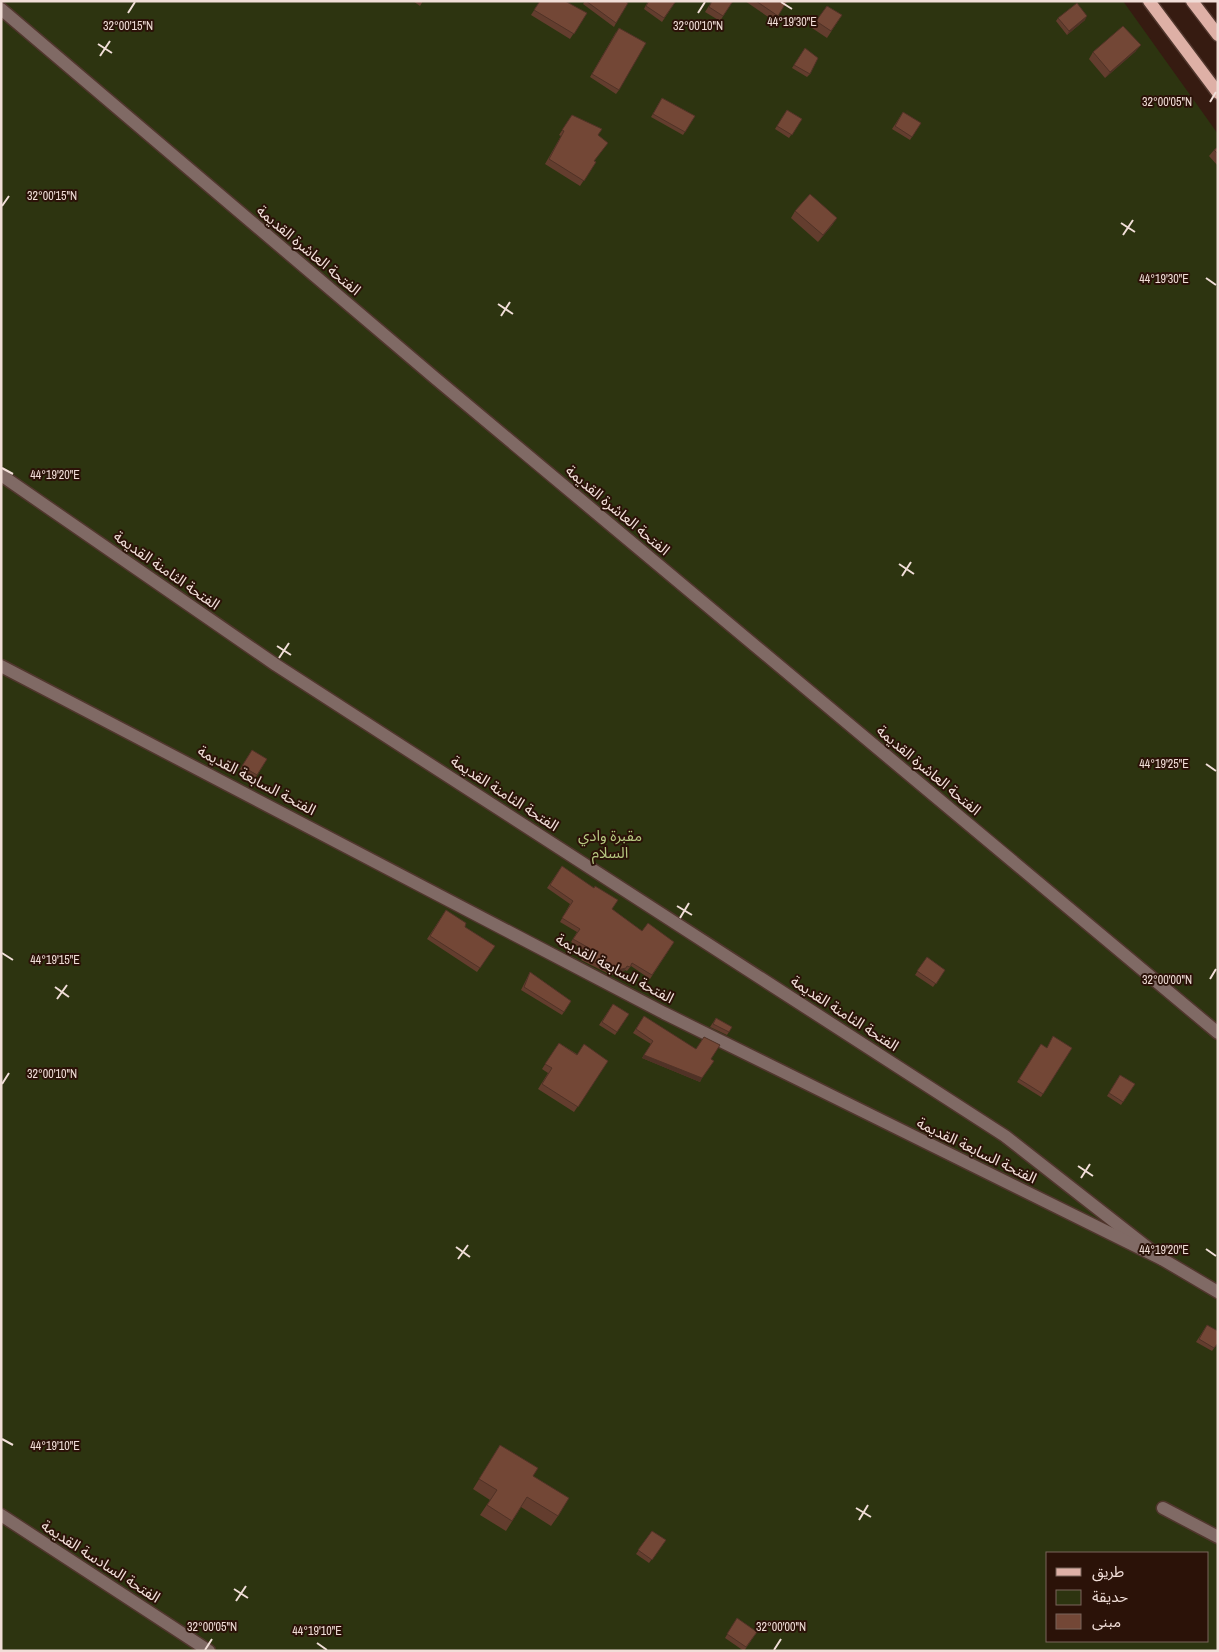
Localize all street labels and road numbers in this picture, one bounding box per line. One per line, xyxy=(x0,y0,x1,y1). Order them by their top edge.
street label: الفتحة العاشرة القديمة xyxy=(252,200,366,300)
street label: الفتحة العاشرة القديمة xyxy=(561,460,675,560)
street label: الفتحة الثامنة القديمة xyxy=(110,525,224,615)
street label: الفتحة العاشرة القديمة xyxy=(872,720,986,820)
street label: الفتحة السابعة القديمة xyxy=(194,740,320,820)
street label: الفتحة الثامنة القديمة xyxy=(447,750,563,836)
street label: الفتحة السابعة القديمة xyxy=(552,928,678,1008)
street label: الفتحة الثامنة القديمة xyxy=(787,970,903,1056)
street label: الفتحة السابعة القديمة xyxy=(913,1112,1041,1188)
street label: الفتحة السادسة القديمة xyxy=(37,1515,165,1607)

